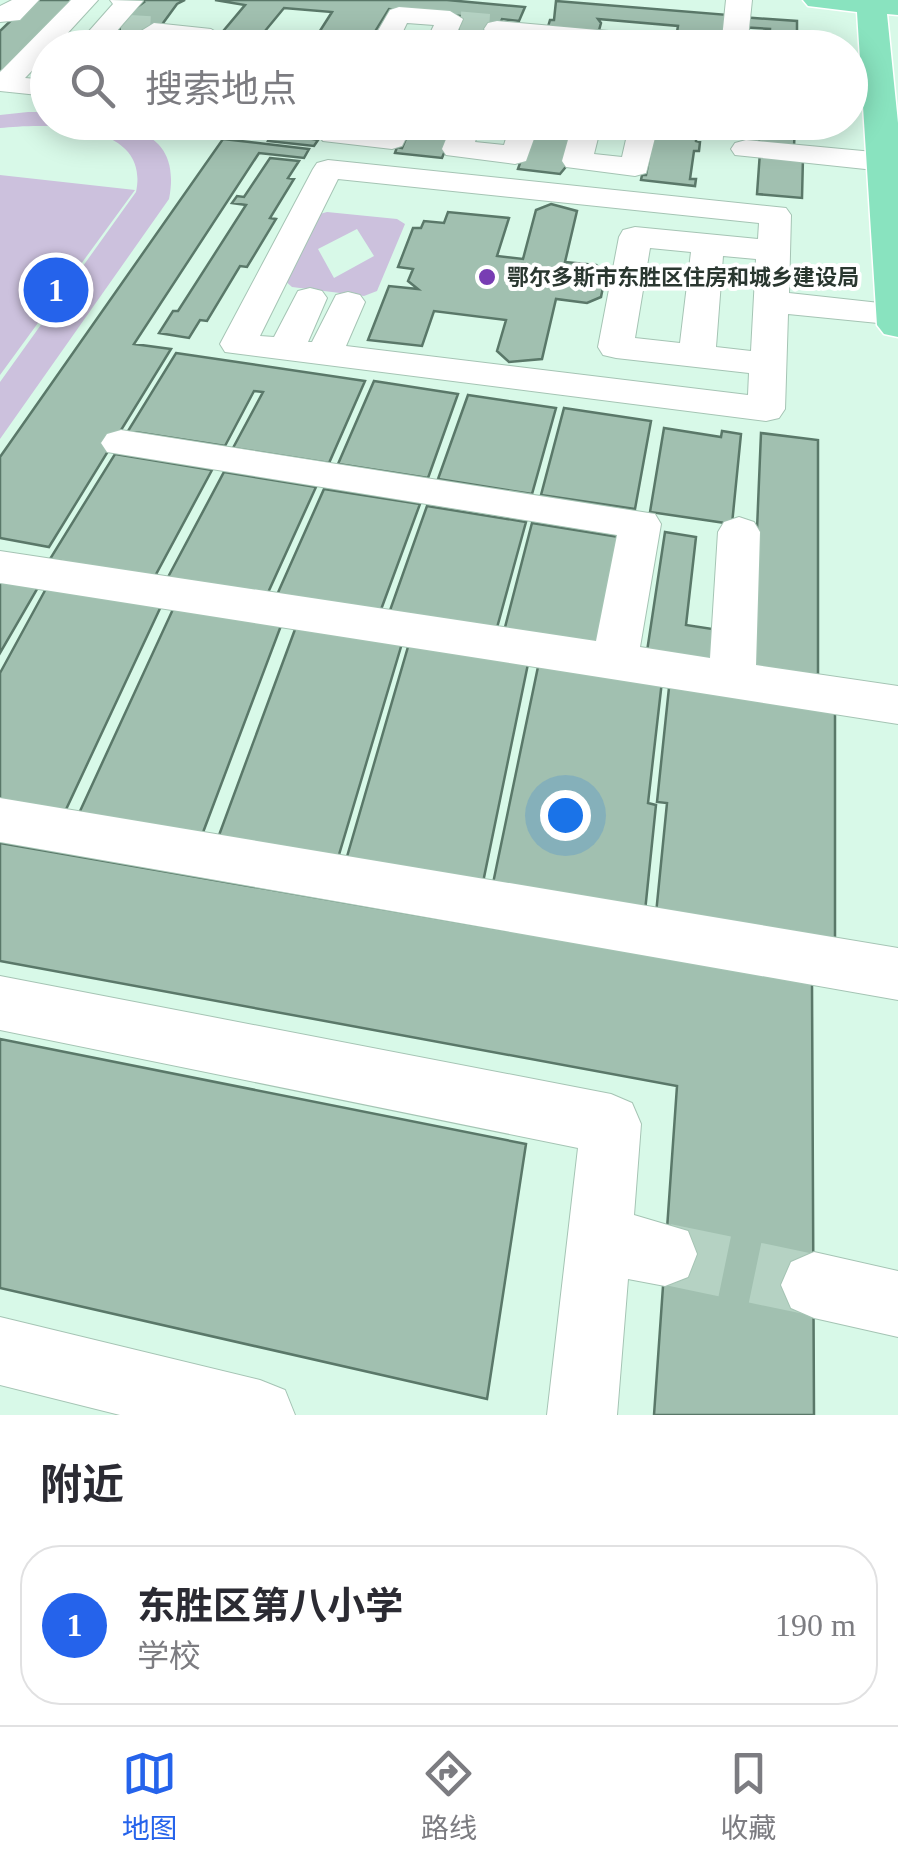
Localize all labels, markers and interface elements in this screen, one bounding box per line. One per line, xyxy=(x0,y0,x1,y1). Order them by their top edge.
search box xyxy=(30,30,868,140)
icon: search xyxy=(65,58,120,113)
text: 搜索地点 xyxy=(145,68,297,110)
pin: 1 xyxy=(23,252,88,328)
place label: 鄂尔多斯市东胜区住房和城乡建设局 xyxy=(507,265,859,290)
marker: 鄂尔多斯市东胜区住房和城乡建设局 xyxy=(476,266,498,288)
your location xyxy=(540,790,591,841)
text: 附近 xyxy=(40,1462,124,1508)
text: 东胜区第八小学 xyxy=(137,1585,403,1627)
text: 1 xyxy=(67,1607,83,1643)
text: 190 m xyxy=(775,1607,856,1643)
text: 学校 xyxy=(137,1638,201,1674)
tab: 地图 xyxy=(122,1746,178,1846)
tab: 路线 xyxy=(421,1746,477,1846)
tab: 收藏 xyxy=(720,1746,776,1846)

